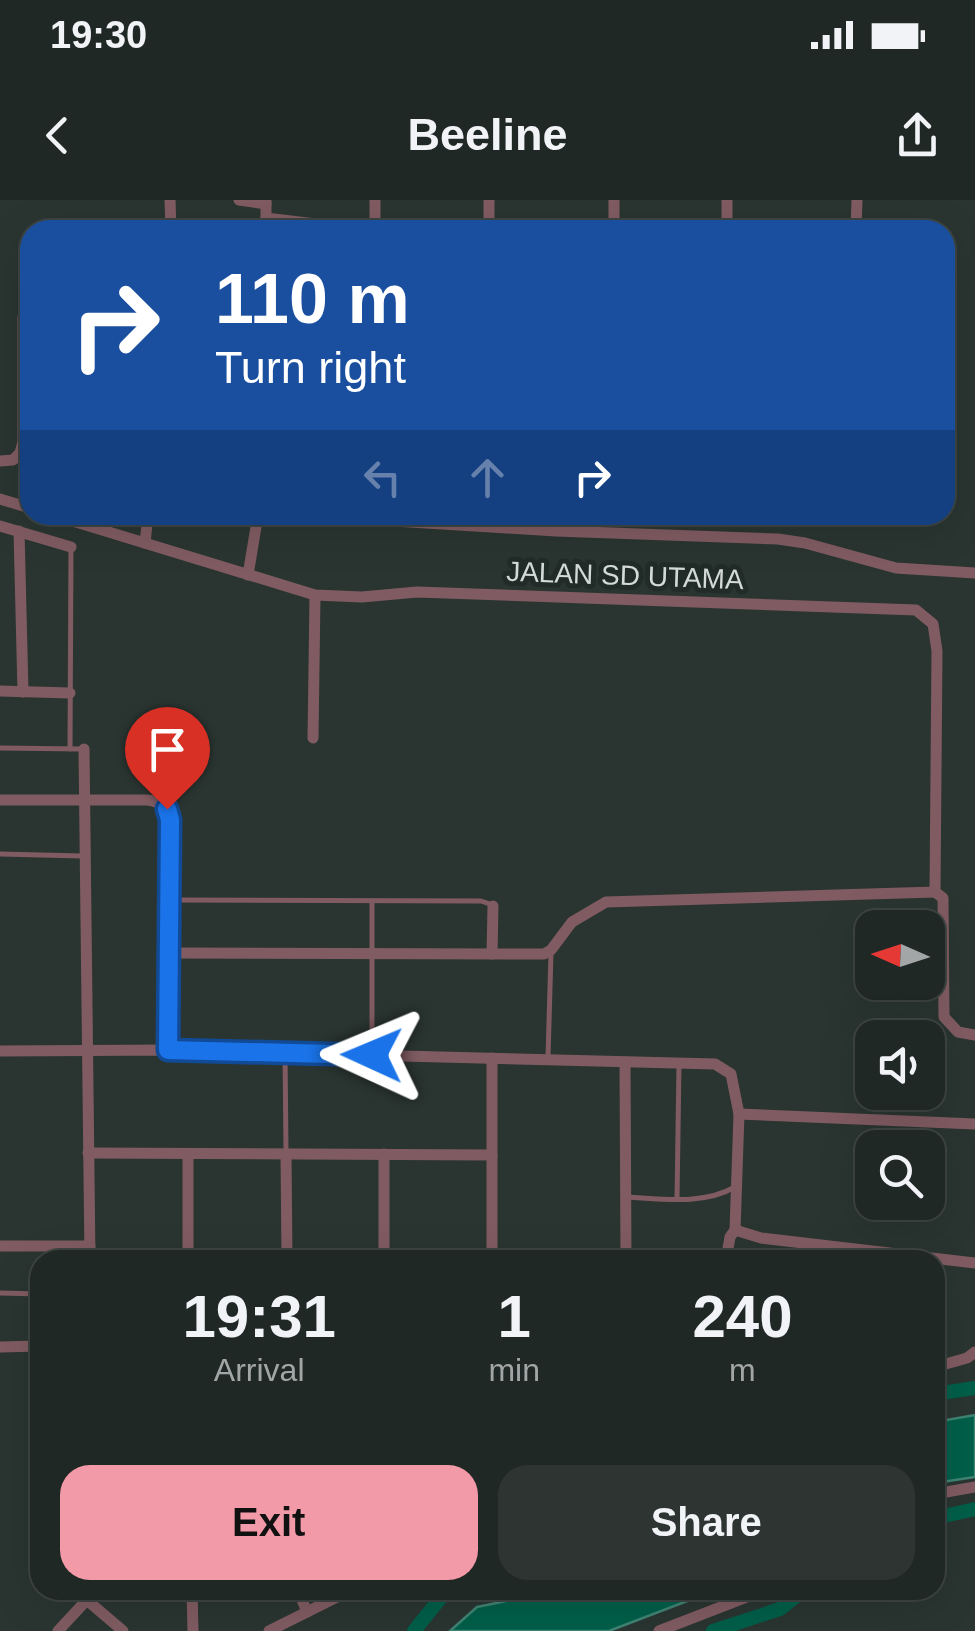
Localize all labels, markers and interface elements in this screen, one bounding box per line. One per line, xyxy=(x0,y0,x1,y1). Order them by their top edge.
text: 19:30 xyxy=(50,14,147,56)
icon: back xyxy=(30,108,85,163)
icon: share xyxy=(890,108,945,163)
text: Beeline xyxy=(407,109,568,160)
icon: right xyxy=(50,260,180,390)
text: 110 m xyxy=(215,260,410,338)
text: Turn right xyxy=(215,342,406,393)
icon: left xyxy=(355,450,410,505)
icon: ahead xyxy=(460,450,515,505)
icon: right xyxy=(565,450,620,505)
street label: JALAN SD UTAMA xyxy=(506,556,745,595)
pin xyxy=(125,707,210,810)
icon: arrive xyxy=(140,722,195,777)
north arrow xyxy=(855,910,945,1000)
map controls xyxy=(855,910,945,1220)
position arrow xyxy=(320,1003,424,1107)
button: sound xyxy=(855,1020,945,1110)
button: search xyxy=(855,1130,945,1220)
text: 19:31 xyxy=(182,1283,336,1350)
text: 1 xyxy=(497,1283,531,1350)
text: 240 xyxy=(692,1283,793,1350)
text: Arrival xyxy=(214,1352,305,1388)
text: min xyxy=(488,1352,540,1388)
text: m xyxy=(729,1352,756,1388)
button: Exit xyxy=(60,1465,478,1580)
button: Share xyxy=(498,1465,915,1580)

